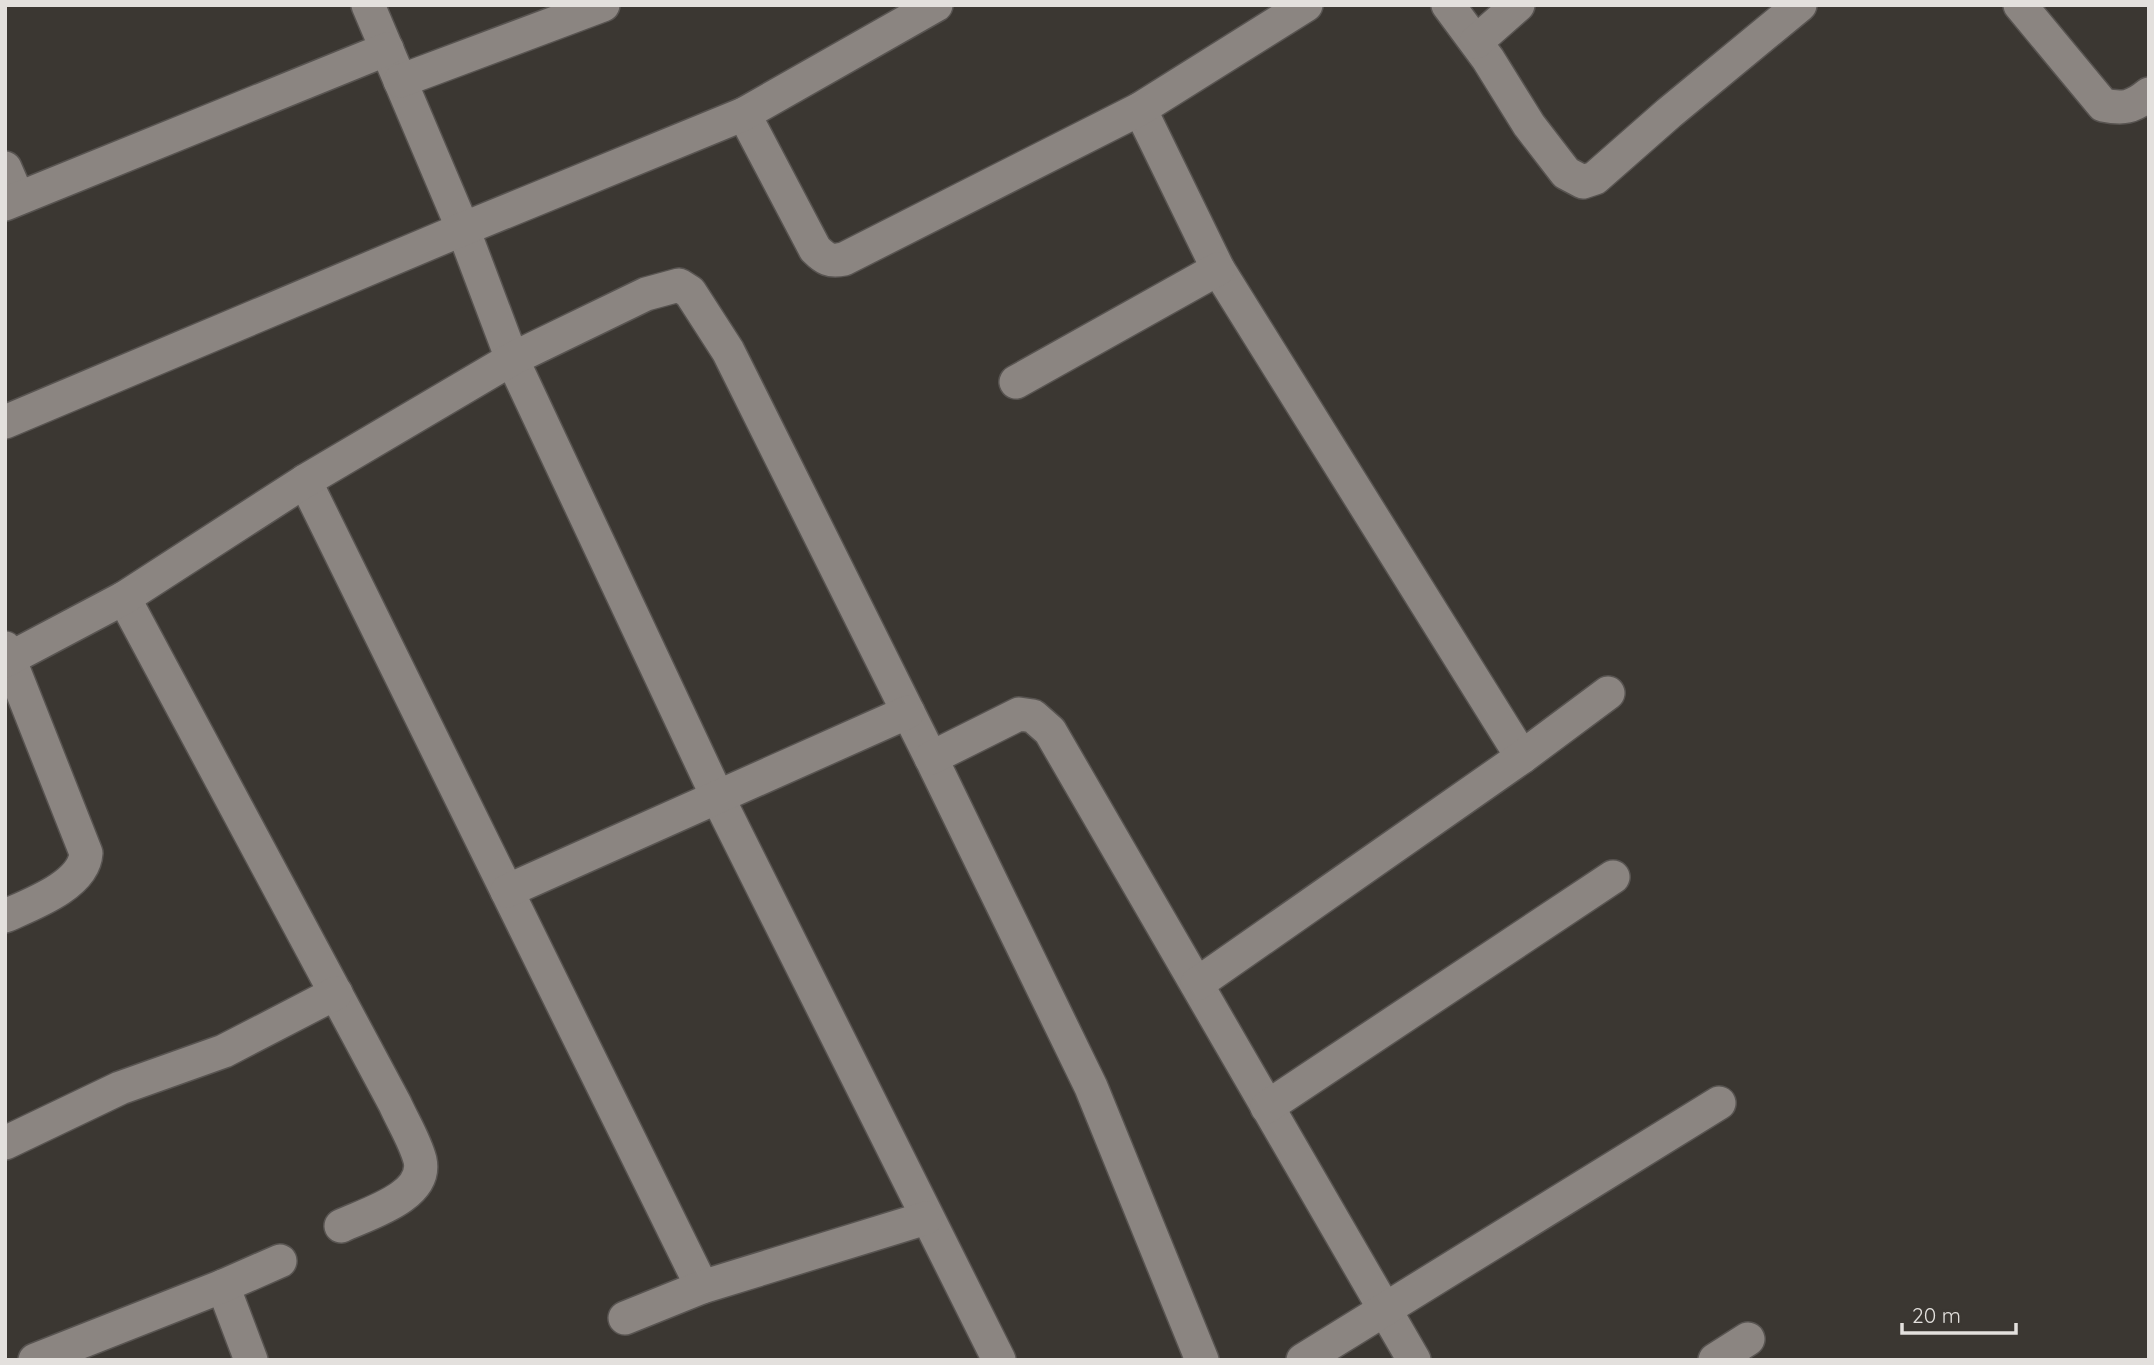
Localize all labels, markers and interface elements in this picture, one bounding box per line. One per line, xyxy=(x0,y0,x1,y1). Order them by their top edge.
scale bar xyxy=(1902,1292,2016,1336)
text: 20 m xyxy=(1912,1302,1961,1328)

